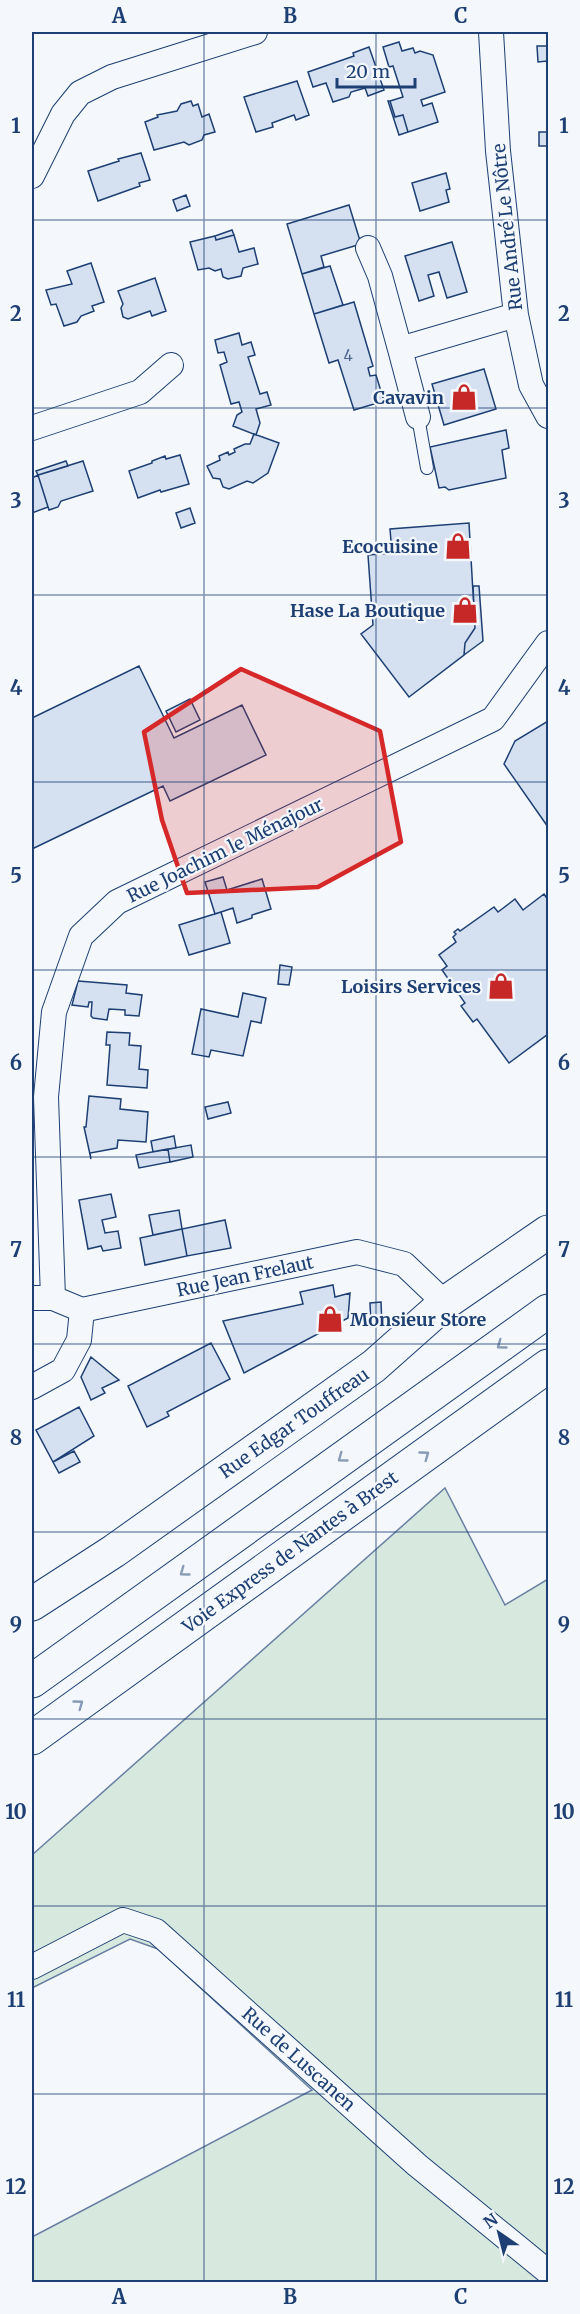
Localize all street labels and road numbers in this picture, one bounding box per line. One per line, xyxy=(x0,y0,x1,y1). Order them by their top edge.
street label: Rue André Le Nôtre xyxy=(487,142,527,312)
street label: Rue Joachim le Ménajour xyxy=(123,792,327,908)
street label: Rue Jean Frelaut xyxy=(175,1250,315,1302)
street label: Rue Edgar Touffreau xyxy=(215,1363,373,1483)
street label: Voie Express de Nantes à Brest xyxy=(177,1466,402,1639)
street label: Rue de Luscanen xyxy=(238,2002,361,2116)

